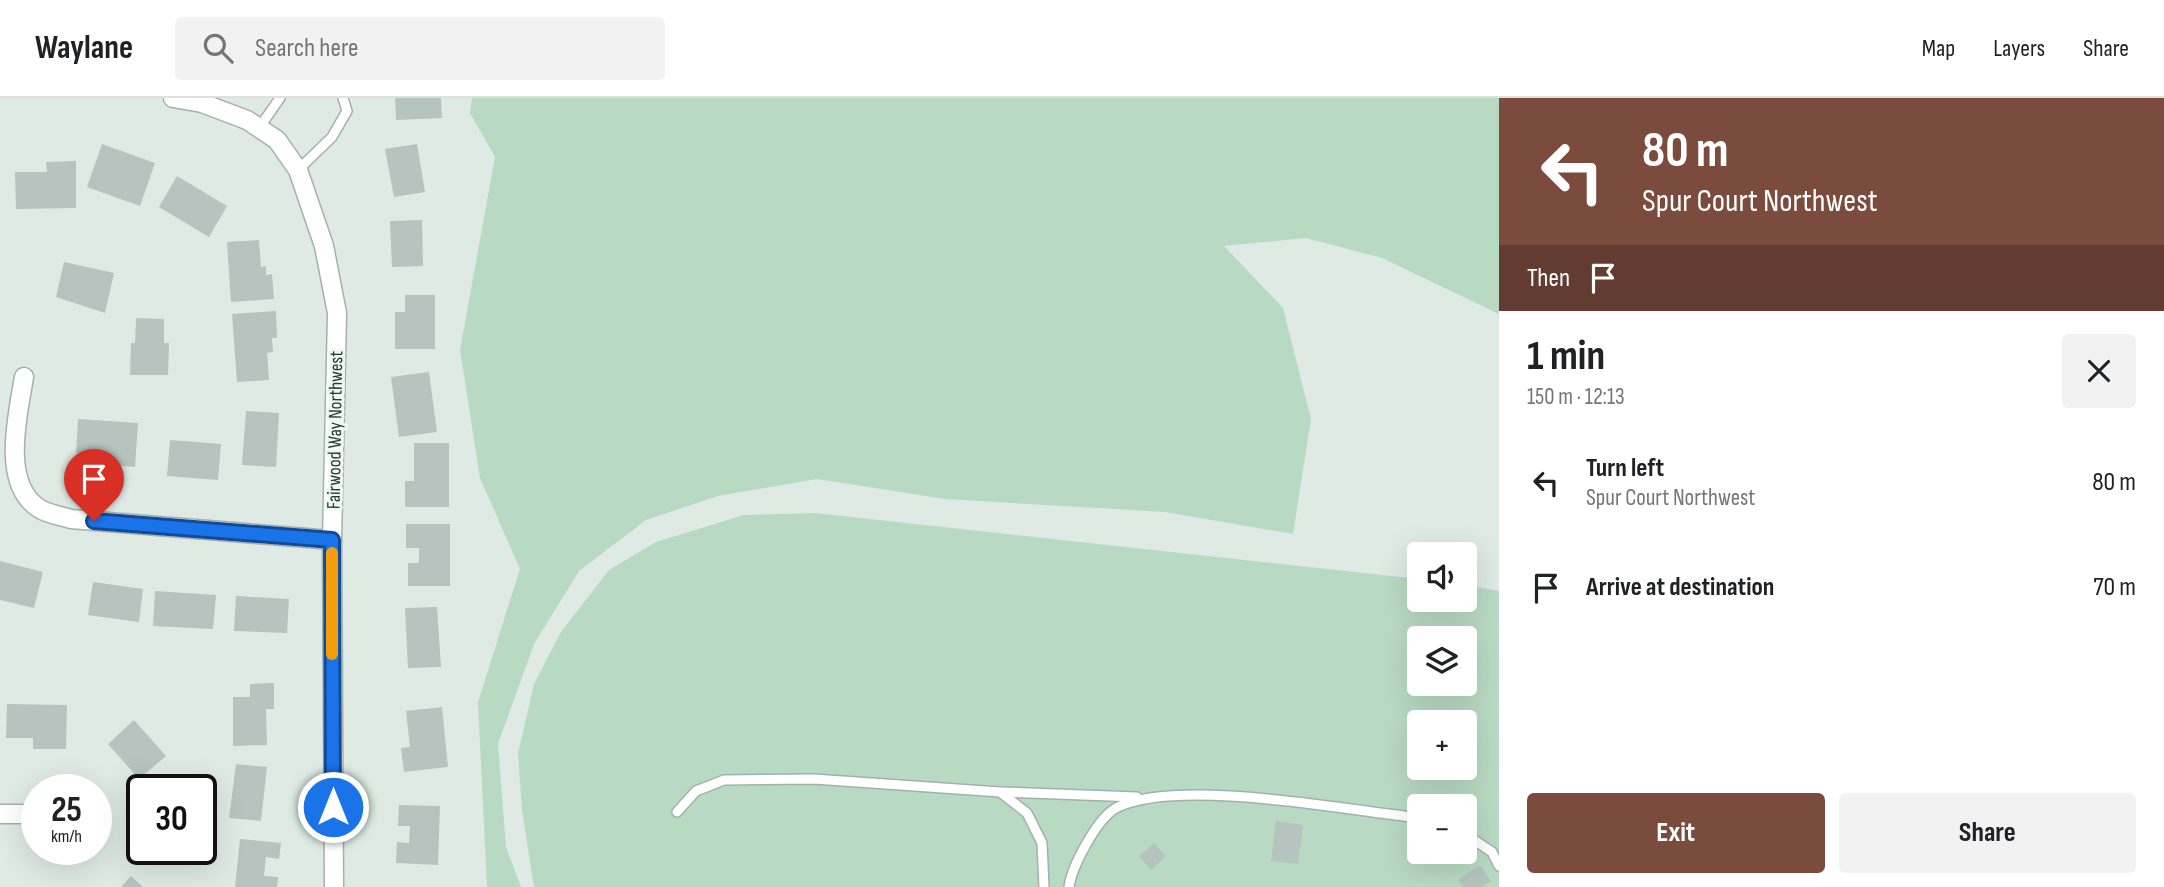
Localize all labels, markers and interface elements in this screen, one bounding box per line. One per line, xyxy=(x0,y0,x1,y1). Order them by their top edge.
search box xyxy=(175,17,665,80)
text: Waylane xyxy=(35,28,133,68)
icon: search xyxy=(199,29,237,67)
text: Search here xyxy=(255,33,358,64)
text: Map xyxy=(1922,34,1955,63)
text: Layers xyxy=(1993,34,2045,63)
text: Share xyxy=(2083,34,2129,63)
text: 80 m xyxy=(1642,122,1729,181)
icon: left xyxy=(1527,126,1618,217)
text: Spur Court Northwest xyxy=(1642,182,1877,221)
icon: arrive xyxy=(1584,259,1622,297)
text: Then xyxy=(1527,263,1570,294)
text: 1 min xyxy=(1527,331,1605,382)
button: close xyxy=(2062,334,2136,408)
street label: Fairwood Way Northwest xyxy=(323,351,348,509)
text: 150 m · 12:13 xyxy=(1527,383,1625,411)
pin xyxy=(64,449,124,521)
text: Turn left xyxy=(1586,453,1664,484)
icon: arrive xyxy=(75,460,113,498)
icon: left xyxy=(1527,464,1565,502)
text: 80 m xyxy=(2092,467,2136,498)
text: Spur Court Northwest xyxy=(1586,484,1755,512)
map controls xyxy=(1407,542,1477,864)
button: sound xyxy=(1407,542,1477,612)
icon: arrive xyxy=(1527,569,1565,607)
text: Arrive at destination xyxy=(1586,572,1774,603)
text: 70 m xyxy=(2093,572,2136,603)
button: layers xyxy=(1407,626,1477,696)
button: + xyxy=(1407,710,1477,780)
position arrow xyxy=(296,770,370,844)
speed limit sign: 30 xyxy=(126,774,217,865)
text: 25 xyxy=(51,789,82,832)
button: Exit xyxy=(1527,793,1825,873)
button: Share xyxy=(1839,793,2136,873)
button: − xyxy=(1407,794,1477,864)
text: km/h xyxy=(51,826,82,847)

